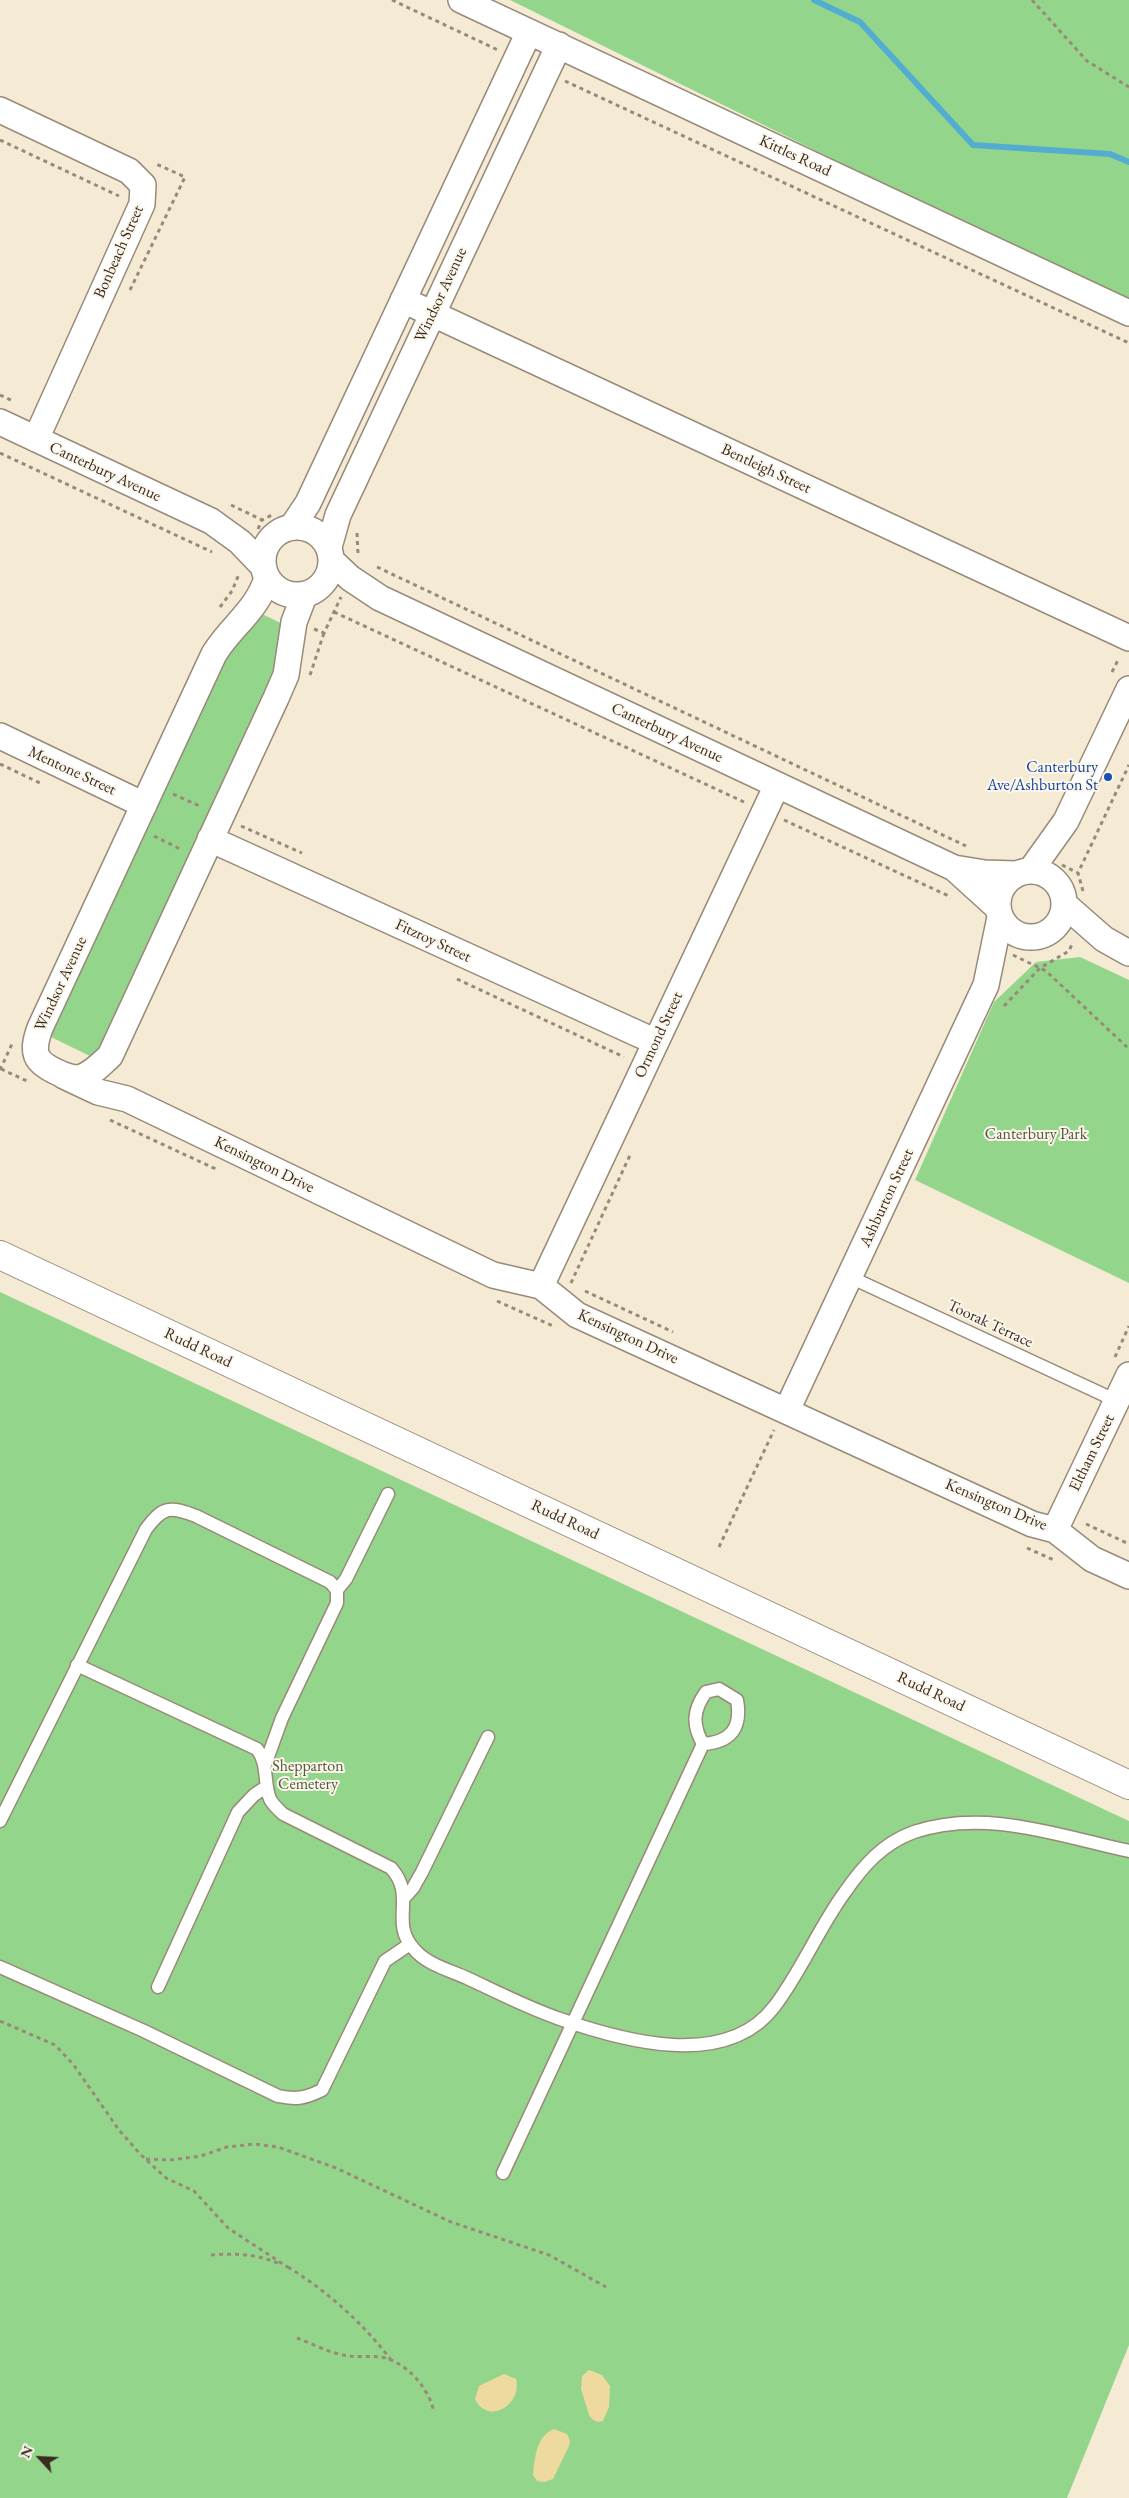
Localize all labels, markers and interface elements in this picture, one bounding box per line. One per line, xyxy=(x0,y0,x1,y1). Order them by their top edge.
street label: Kittles Road xyxy=(756,131,834,181)
street label: Bonbeach Street xyxy=(90,203,148,301)
street label: Windsor Avenue xyxy=(411,245,471,345)
street label: Canterbury Avenue xyxy=(46,438,164,506)
street label: Bentleigh Street xyxy=(718,440,814,498)
street label: Canterbury Avenue xyxy=(608,699,726,767)
street label: Mentone Street xyxy=(25,742,119,800)
place label: Canterbury Ave/Ashburton St xyxy=(987,758,1098,796)
marker: Canterbury Ave/Ashburton St xyxy=(1102,771,1114,783)
street label: Fitzroy Street xyxy=(392,915,474,967)
street label: Windsor Avenue xyxy=(31,934,91,1034)
street label: Ormond Street xyxy=(631,989,687,1081)
park label: Canterbury Park xyxy=(985,1125,1087,1145)
street label: Kensington Drive xyxy=(211,1133,317,1197)
street label: Ashburton Street xyxy=(856,1146,918,1250)
street label: Toorak Terrace xyxy=(944,1296,1036,1352)
street label: Kensington Drive xyxy=(575,1305,681,1369)
street label: Rudd Road xyxy=(161,1324,235,1372)
street label: Eltham Street xyxy=(1065,1411,1119,1495)
street label: Kensington Drive xyxy=(942,1475,1050,1535)
street label: Rudd Road xyxy=(528,1496,602,1544)
street label: Rudd Road xyxy=(894,1668,968,1716)
park label: Shepparton Cemetery xyxy=(272,1757,344,1795)
north arrow xyxy=(15,2433,65,2483)
text: N xyxy=(16,2443,37,2461)

